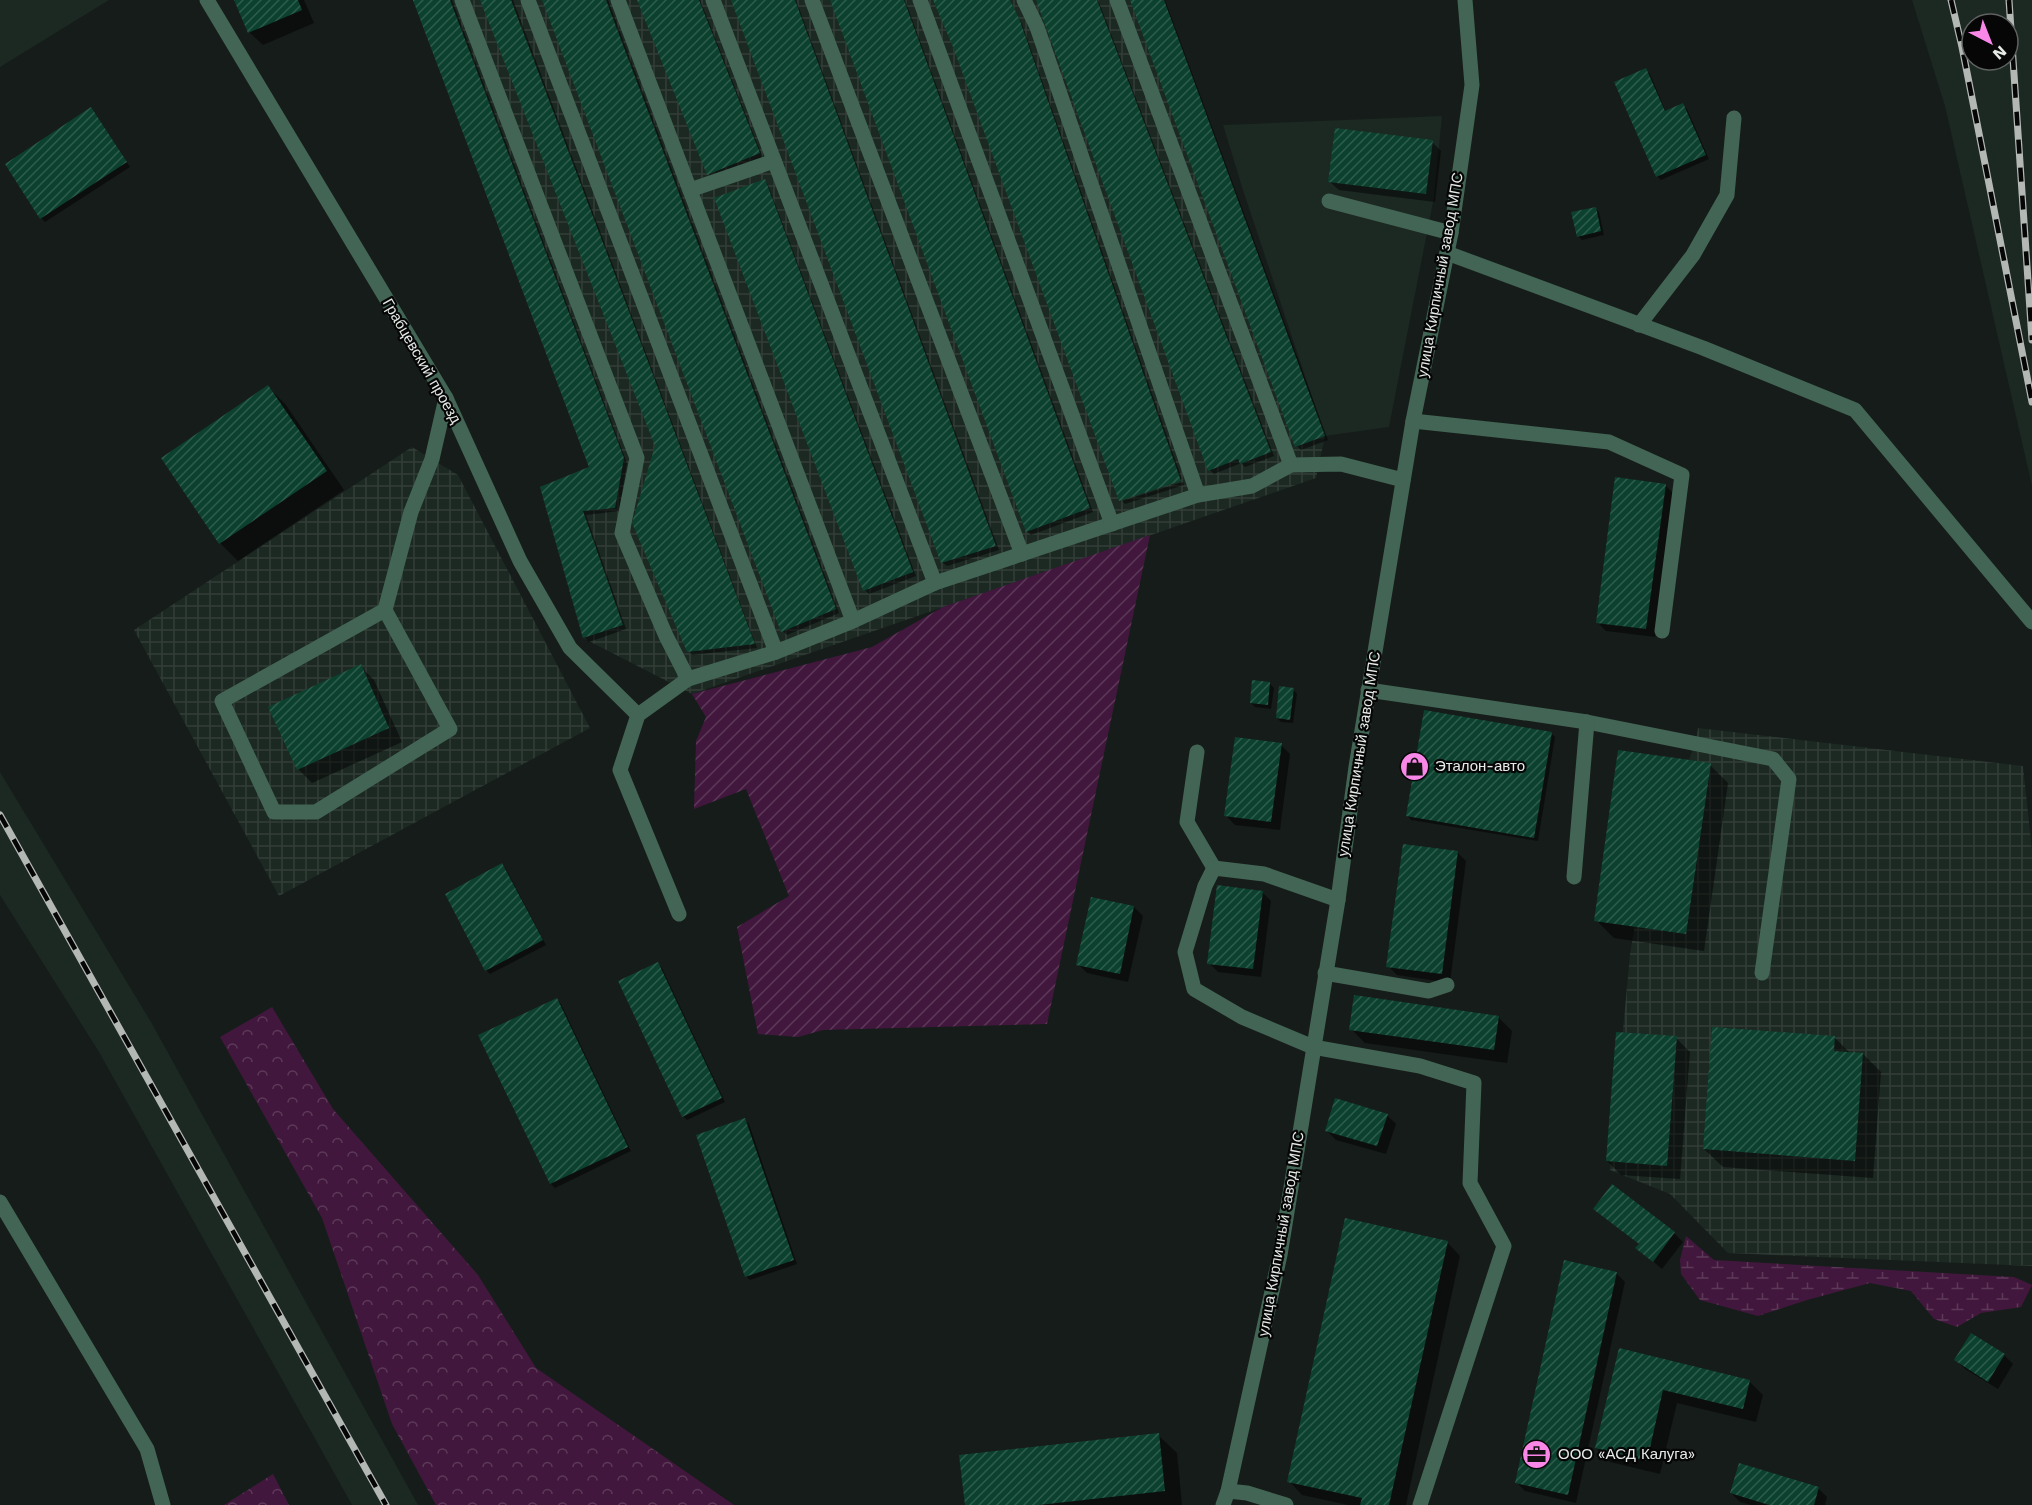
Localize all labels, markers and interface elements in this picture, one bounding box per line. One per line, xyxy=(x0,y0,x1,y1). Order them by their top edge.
north arrow xyxy=(1960,12,2020,72)
text: N xyxy=(1989,42,2010,64)
street label: улица Кирпичный завод МПС xyxy=(1413,171,1467,379)
street label: Грабцевский проезд xyxy=(379,295,465,427)
street label: улица Кирпичный завод МПС xyxy=(1334,650,1384,858)
shop icon: Эталон-авто xyxy=(1398,750,1430,782)
place label: Эталон-авто xyxy=(1435,757,1525,775)
street label: улица Кирпичный завод МПС xyxy=(1254,1130,1308,1338)
office icon: ООО «АСД Калуга» xyxy=(1521,1438,1553,1470)
place label: ООО «АСД Калуга» xyxy=(1558,1445,1695,1463)

